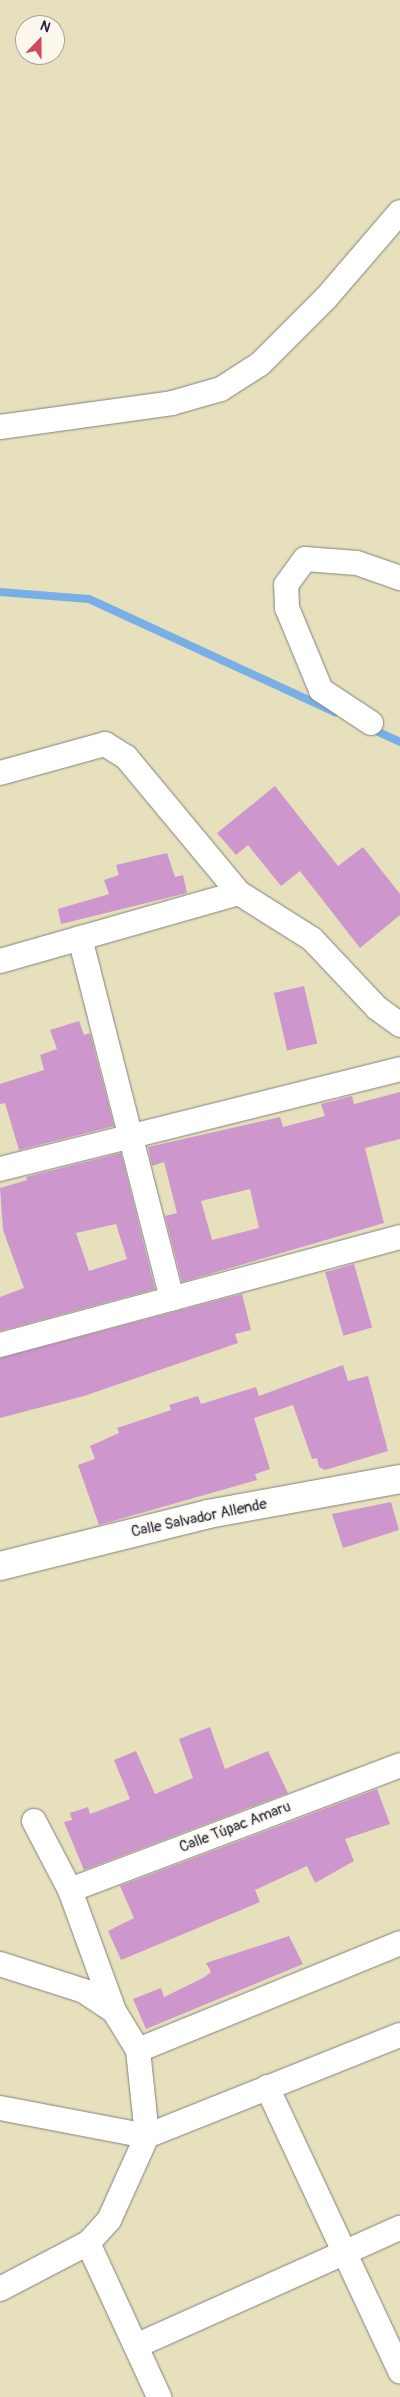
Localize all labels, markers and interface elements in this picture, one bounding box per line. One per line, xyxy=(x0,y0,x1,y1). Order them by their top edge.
north arrow xyxy=(15,15,65,65)
text: N xyxy=(38,17,53,36)
street label: Calle Salvador Allende xyxy=(130,1495,268,1541)
street label: Calle Túpac Amaru xyxy=(177,1798,293,1856)

